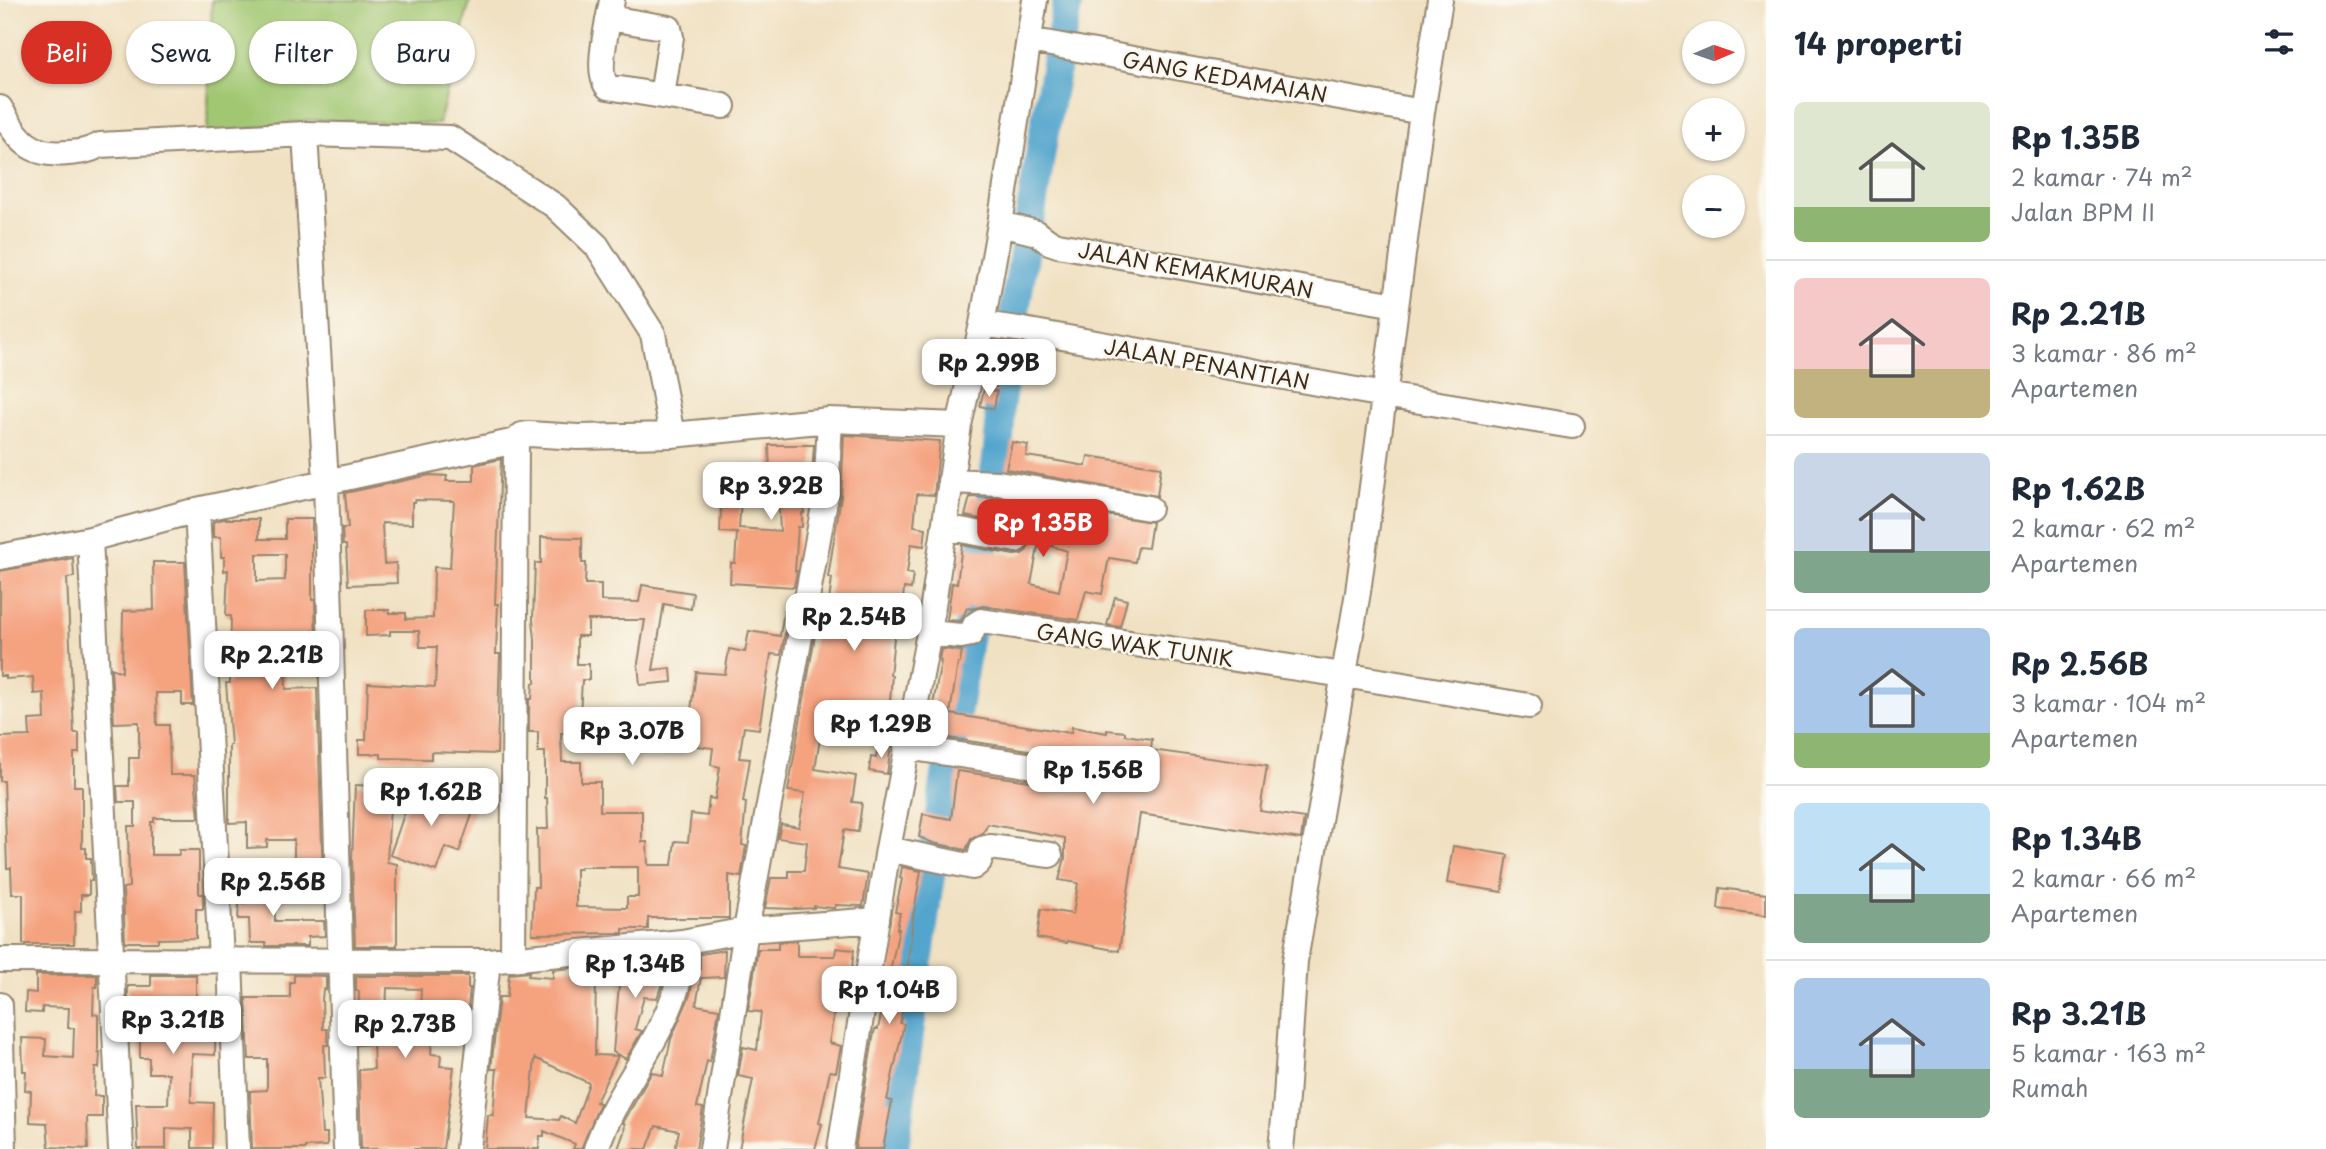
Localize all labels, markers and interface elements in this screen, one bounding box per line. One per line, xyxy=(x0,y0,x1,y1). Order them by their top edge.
text: 14 properti xyxy=(1794,20,1962,65)
chip: Beli xyxy=(21,21,112,84)
chip: Sewa xyxy=(126,21,235,84)
chip: Filter xyxy=(249,21,357,84)
chip: Baru xyxy=(371,21,475,84)
north arrow xyxy=(1682,21,1745,84)
map controls xyxy=(1682,21,1745,238)
icon: filters xyxy=(2260,23,2298,61)
street label: GANG KEDAMAIAN xyxy=(1120,42,1330,110)
button: + xyxy=(1682,98,1745,161)
text: Rp 1.35B xyxy=(2011,114,2141,159)
icon: home xyxy=(1850,130,1934,214)
text: 2 kamar · 74 m² xyxy=(2011,159,2193,194)
button: − xyxy=(1682,175,1745,238)
text: Jalan BPM II xyxy=(2011,194,2155,229)
street label: JALAN KEMAKMURAN xyxy=(1076,233,1316,305)
text: Rp 2.21B xyxy=(2011,290,2146,335)
icon: home xyxy=(1850,306,1934,390)
street label: JALAN PENANTIAN xyxy=(1102,329,1312,397)
text: 3 kamar · 86 m² xyxy=(2011,335,2197,370)
pin: Rp 2.99B xyxy=(917,340,1061,399)
text: Rp 2.99B xyxy=(938,344,1040,379)
text: Apartemen xyxy=(2011,370,2138,405)
pin: Rp 3.92B xyxy=(699,462,843,522)
text: Rp 1.62B xyxy=(2011,465,2145,510)
text: Rp 3.92B xyxy=(719,467,823,502)
icon: home xyxy=(1850,481,1934,565)
pin: Rp 1.35B xyxy=(971,500,1115,559)
text: Rp 1.35B xyxy=(993,504,1093,539)
text: 2 kamar · 62 m² xyxy=(2011,510,2196,545)
text: Apartemen xyxy=(2011,545,2138,580)
pin: Rp 2.54B xyxy=(782,594,926,653)
text: Rp 2.54B xyxy=(802,598,906,633)
street label: GANG WAK TUNIK xyxy=(1035,614,1235,674)
pin: Rp 2.21B xyxy=(200,632,344,691)
text: Rp 2.21B xyxy=(220,636,324,671)
text: Rp 2.56B xyxy=(2011,640,2149,685)
icon: home xyxy=(1850,656,1934,740)
text: 3 kamar · 104 m² xyxy=(2011,685,2206,720)
pin: Rp 1.29B xyxy=(809,700,953,760)
text: Rp 1.29B xyxy=(830,705,932,740)
pin: Rp 3.07B xyxy=(560,708,704,767)
text: Rp 3.07B xyxy=(579,712,685,747)
text: Apartemen xyxy=(2011,720,2138,755)
pin: Rp 1.56B xyxy=(1021,746,1165,806)
text: Rp 1.56B xyxy=(1043,751,1143,786)
pin: Rp 1.62B xyxy=(359,768,503,828)
text: Rp 1.62B xyxy=(380,773,482,808)
text: Rp 1.34B xyxy=(2011,815,2142,860)
icon: home xyxy=(1850,831,1934,915)
pin: Rp 2.56B xyxy=(201,858,345,918)
text: 2 kamar · 66 m² xyxy=(2011,860,2196,895)
text: Rp 2.56B xyxy=(220,863,326,898)
text: Apartemen xyxy=(2011,895,2138,930)
pin: Rp 1.34B xyxy=(563,940,707,1000)
text: Rp 1.34B xyxy=(585,945,685,980)
pin: Rp 1.04B xyxy=(817,967,961,1026)
text: Rp 1.04B xyxy=(838,971,940,1006)
text: Rp 3.21B xyxy=(2011,990,2147,1035)
pin: Rp 3.21B xyxy=(101,996,245,1056)
pin: Rp 2.73B xyxy=(333,1000,477,1060)
text: Rp 3.21B xyxy=(121,1001,225,1036)
text: Rp 2.73B xyxy=(354,1005,456,1040)
icon: home xyxy=(1850,1006,1934,1090)
text: 5 kamar · 163 m² xyxy=(2011,1035,2206,1070)
text: Rumah xyxy=(2011,1070,2088,1105)

